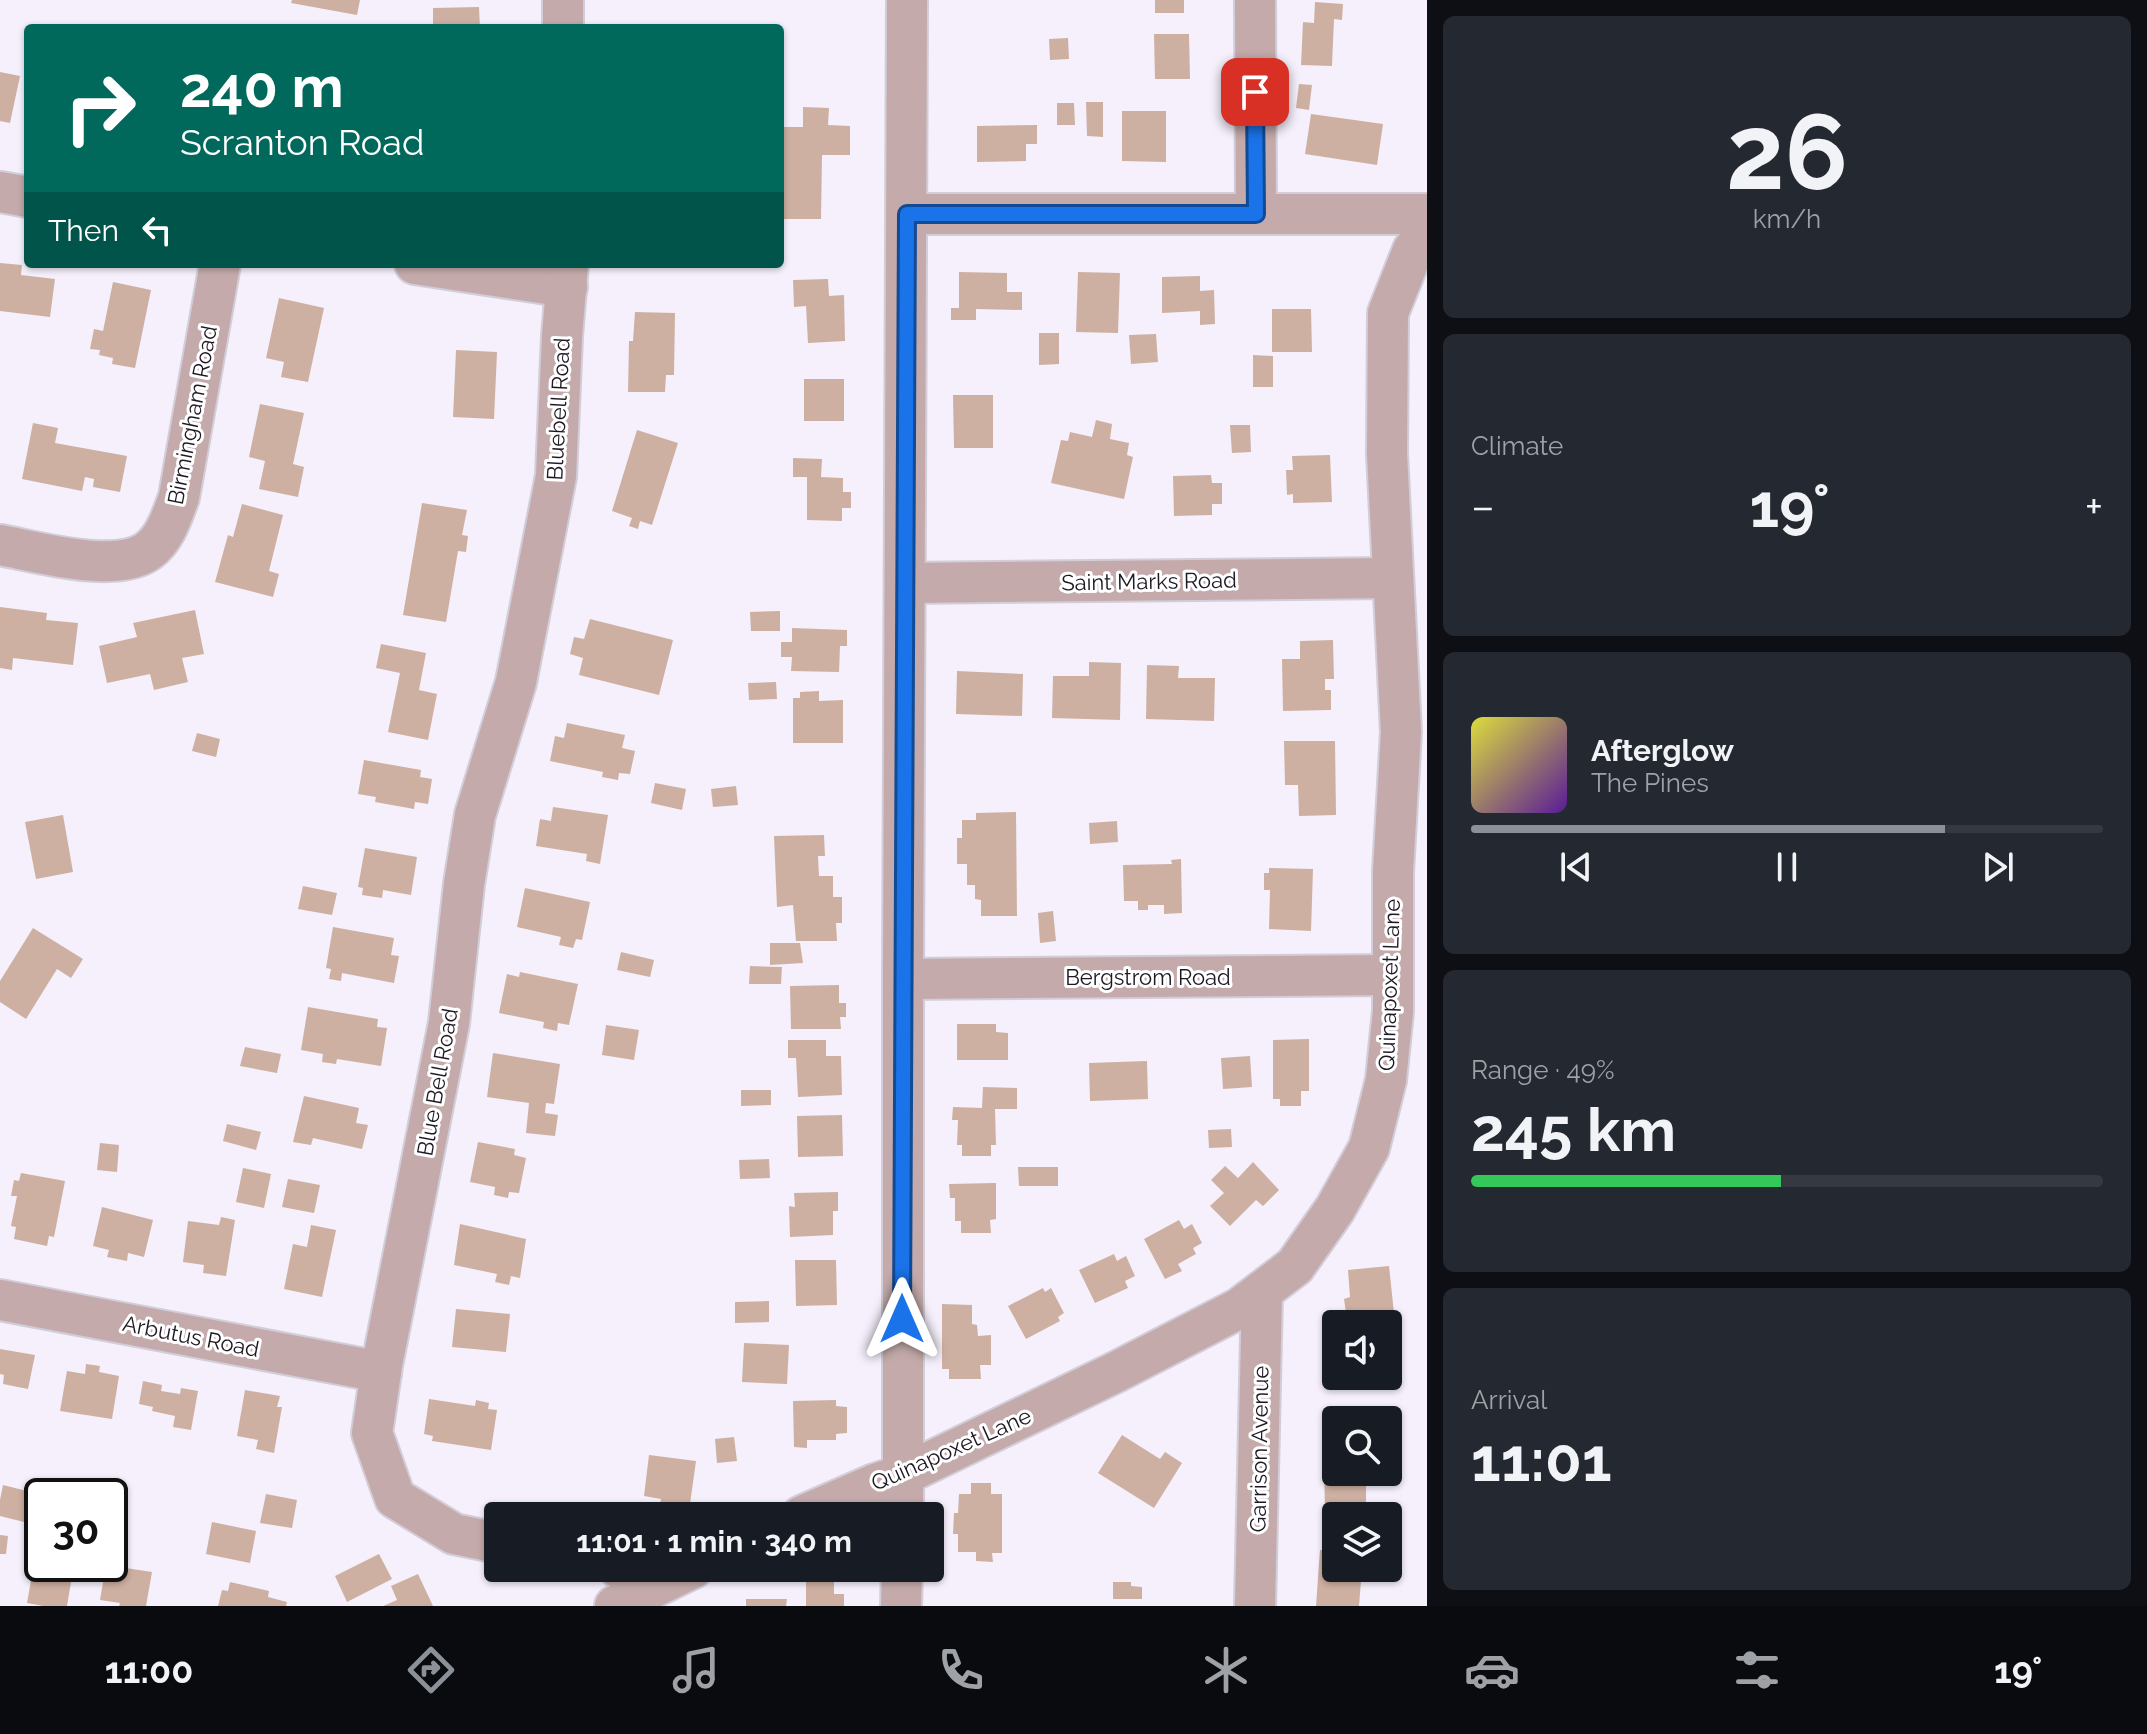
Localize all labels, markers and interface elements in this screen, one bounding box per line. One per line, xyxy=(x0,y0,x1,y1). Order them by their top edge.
text: 240 m xyxy=(180,54,344,120)
icon: right xyxy=(48,56,152,160)
pin xyxy=(1221,58,1289,126)
icon: arrive xyxy=(1233,70,1277,114)
text: 26 xyxy=(1726,91,1848,213)
text: Scranton Road xyxy=(180,121,424,163)
text: km/h xyxy=(1753,204,1821,234)
icon: left xyxy=(135,208,179,252)
text: Then xyxy=(48,213,119,248)
street label: Birmingham Road xyxy=(162,323,222,507)
street label: Bluebell Road xyxy=(541,337,575,481)
text: Climate xyxy=(1471,431,1563,461)
text: 19° xyxy=(1750,471,1830,541)
text: − xyxy=(1471,481,1495,532)
text: + xyxy=(2085,481,2103,532)
street label: Saint Marks Road xyxy=(1061,566,1237,596)
text: Afterglow xyxy=(1591,733,1734,768)
text: The Pines xyxy=(1591,768,1709,798)
icon: previous xyxy=(1554,845,1598,889)
icon: pause xyxy=(1765,845,1809,889)
icon: next xyxy=(1976,845,2020,889)
street label: Quinapoxet Lane xyxy=(1373,898,1405,1072)
street label: Bergstrom Road xyxy=(1065,964,1231,990)
street label: Blue Bell Road xyxy=(411,1006,463,1158)
text: Range · 49% xyxy=(1471,1055,1615,1085)
text: 245 km xyxy=(1471,1095,1676,1165)
position arrow xyxy=(860,1277,944,1361)
street label: Arbutus Road xyxy=(120,1310,262,1362)
map controls xyxy=(1322,1310,1402,1582)
button: sound xyxy=(1322,1310,1402,1390)
street label: Garrison Avenue xyxy=(1245,1365,1273,1533)
text: Arrival xyxy=(1471,1385,1547,1415)
street label: Quinapoxet Lane xyxy=(867,1402,1035,1496)
button: search xyxy=(1322,1406,1402,1486)
text: 11:01 xyxy=(1471,1425,1612,1495)
speed limit sign: 30 xyxy=(24,1478,128,1582)
button: layers xyxy=(1322,1502,1402,1582)
text: 11:01 · 1 min · 340 m xyxy=(576,1524,852,1559)
icon: directions xyxy=(403,1642,459,1698)
icon: music xyxy=(668,1642,724,1698)
icon: phone xyxy=(933,1642,989,1698)
icon: climate xyxy=(1198,1642,1254,1698)
icon: car xyxy=(1464,1642,1520,1698)
icon: filters xyxy=(1729,1642,1785,1698)
text: 11:00 xyxy=(105,1649,193,1691)
text: 19° xyxy=(1994,1649,2042,1691)

